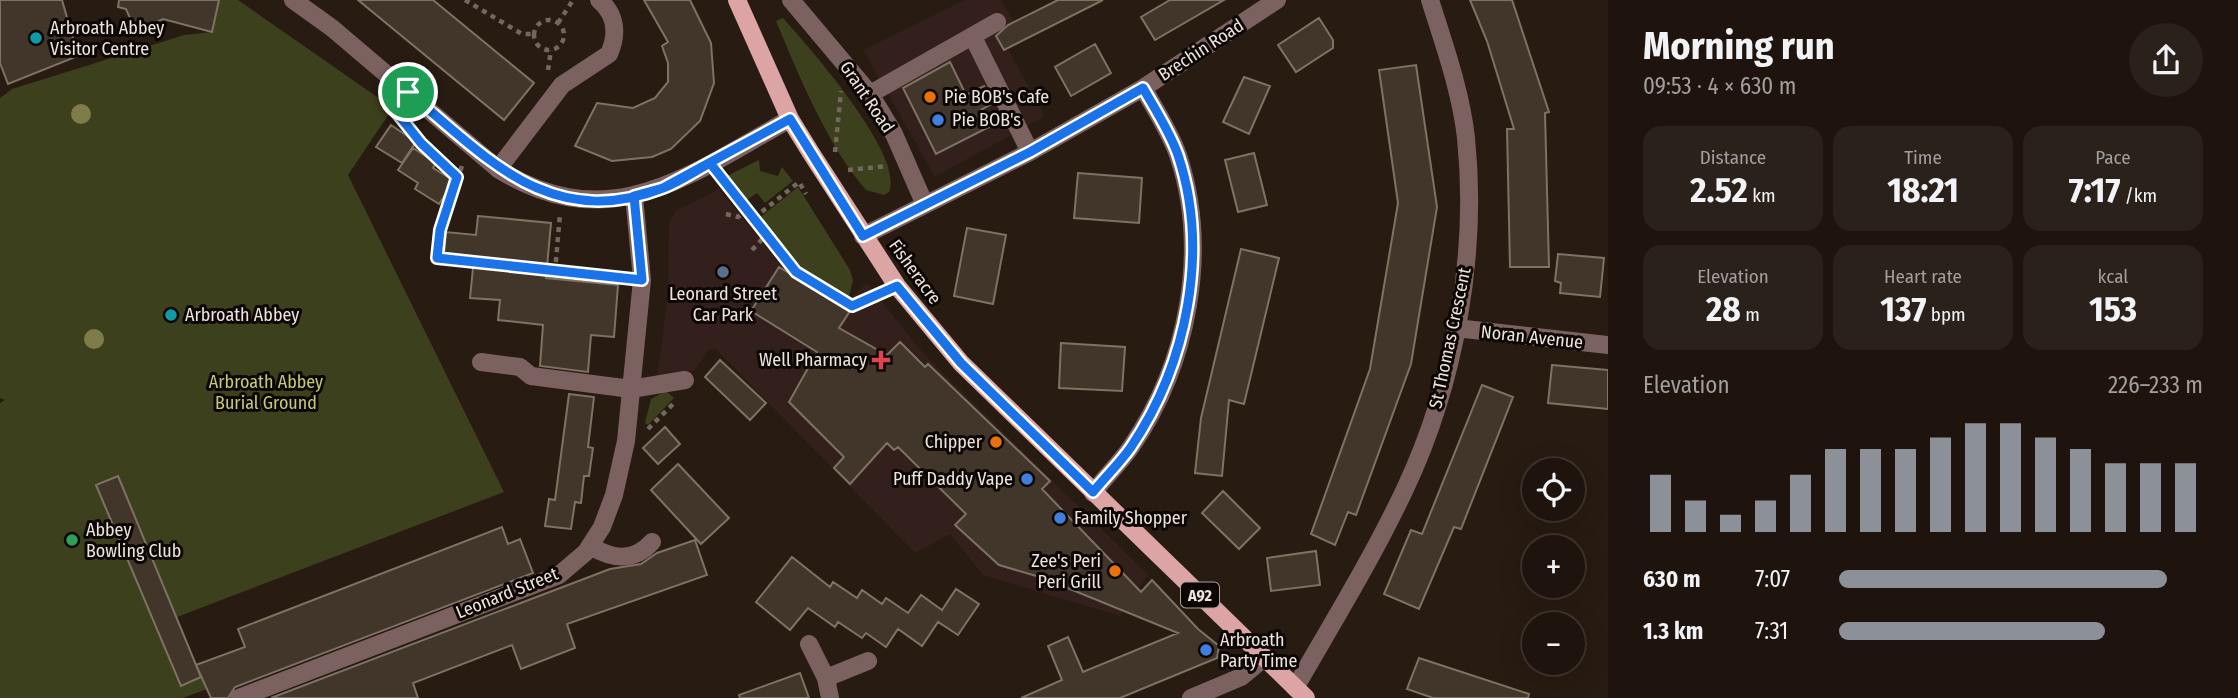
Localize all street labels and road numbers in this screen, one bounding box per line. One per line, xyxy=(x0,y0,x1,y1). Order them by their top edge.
street label: Brechin Road xyxy=(1154,14,1248,86)
street label: Grant Road xyxy=(835,57,899,137)
street label: Fisheracre xyxy=(884,235,946,309)
street label: St Thomas Crescent xyxy=(1424,265,1476,411)
street label: Noran Avenue xyxy=(1480,321,1584,353)
street label: Leonard Street xyxy=(453,563,561,623)
road number: A92 xyxy=(1181,582,1219,608)

